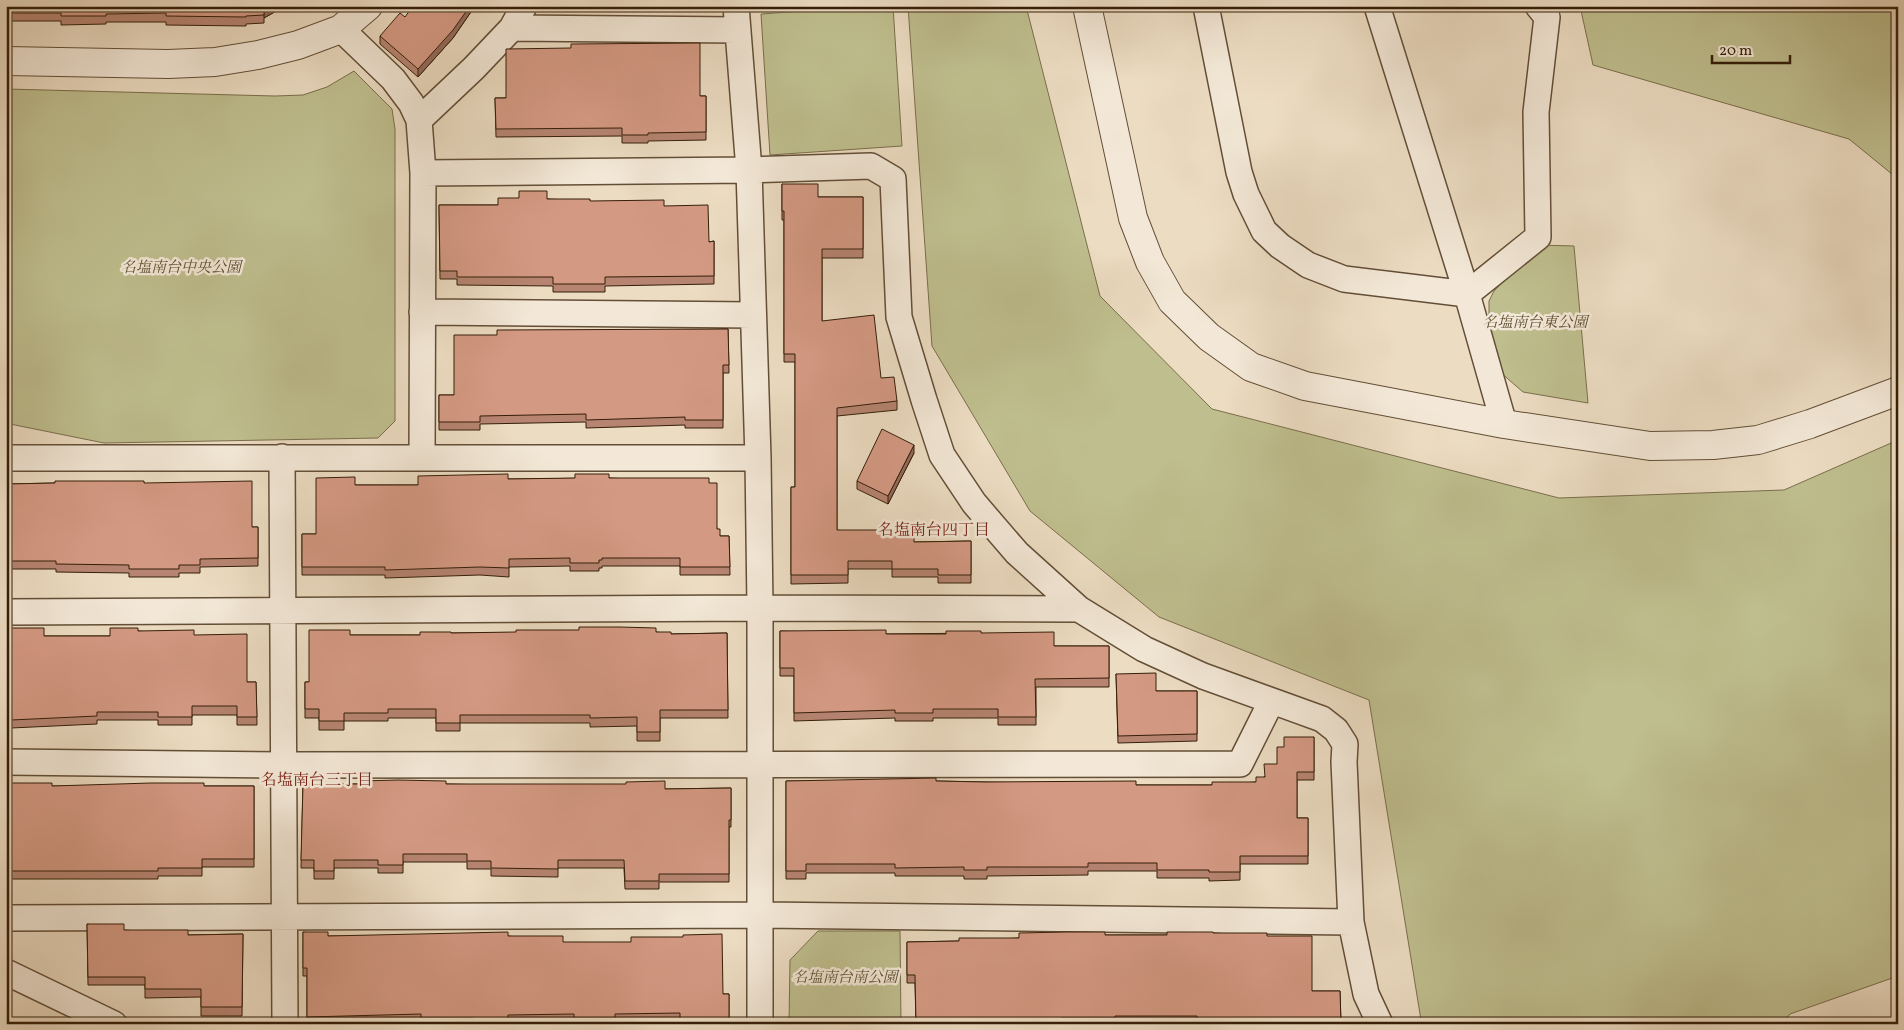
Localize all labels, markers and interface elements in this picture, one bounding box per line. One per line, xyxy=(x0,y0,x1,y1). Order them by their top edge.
scale bar xyxy=(1712,32,1789,64)
text: 20 m xyxy=(1719,41,1752,62)
park label: 名塩南台中央公園 xyxy=(121,258,244,279)
park label: 名塩南台東公園 xyxy=(1482,313,1590,334)
district label: 名塩南台四丁目 xyxy=(878,520,990,542)
district label: 名塩南台三丁目 xyxy=(261,770,373,792)
park label: 名塩南台南公園 xyxy=(792,968,900,989)

